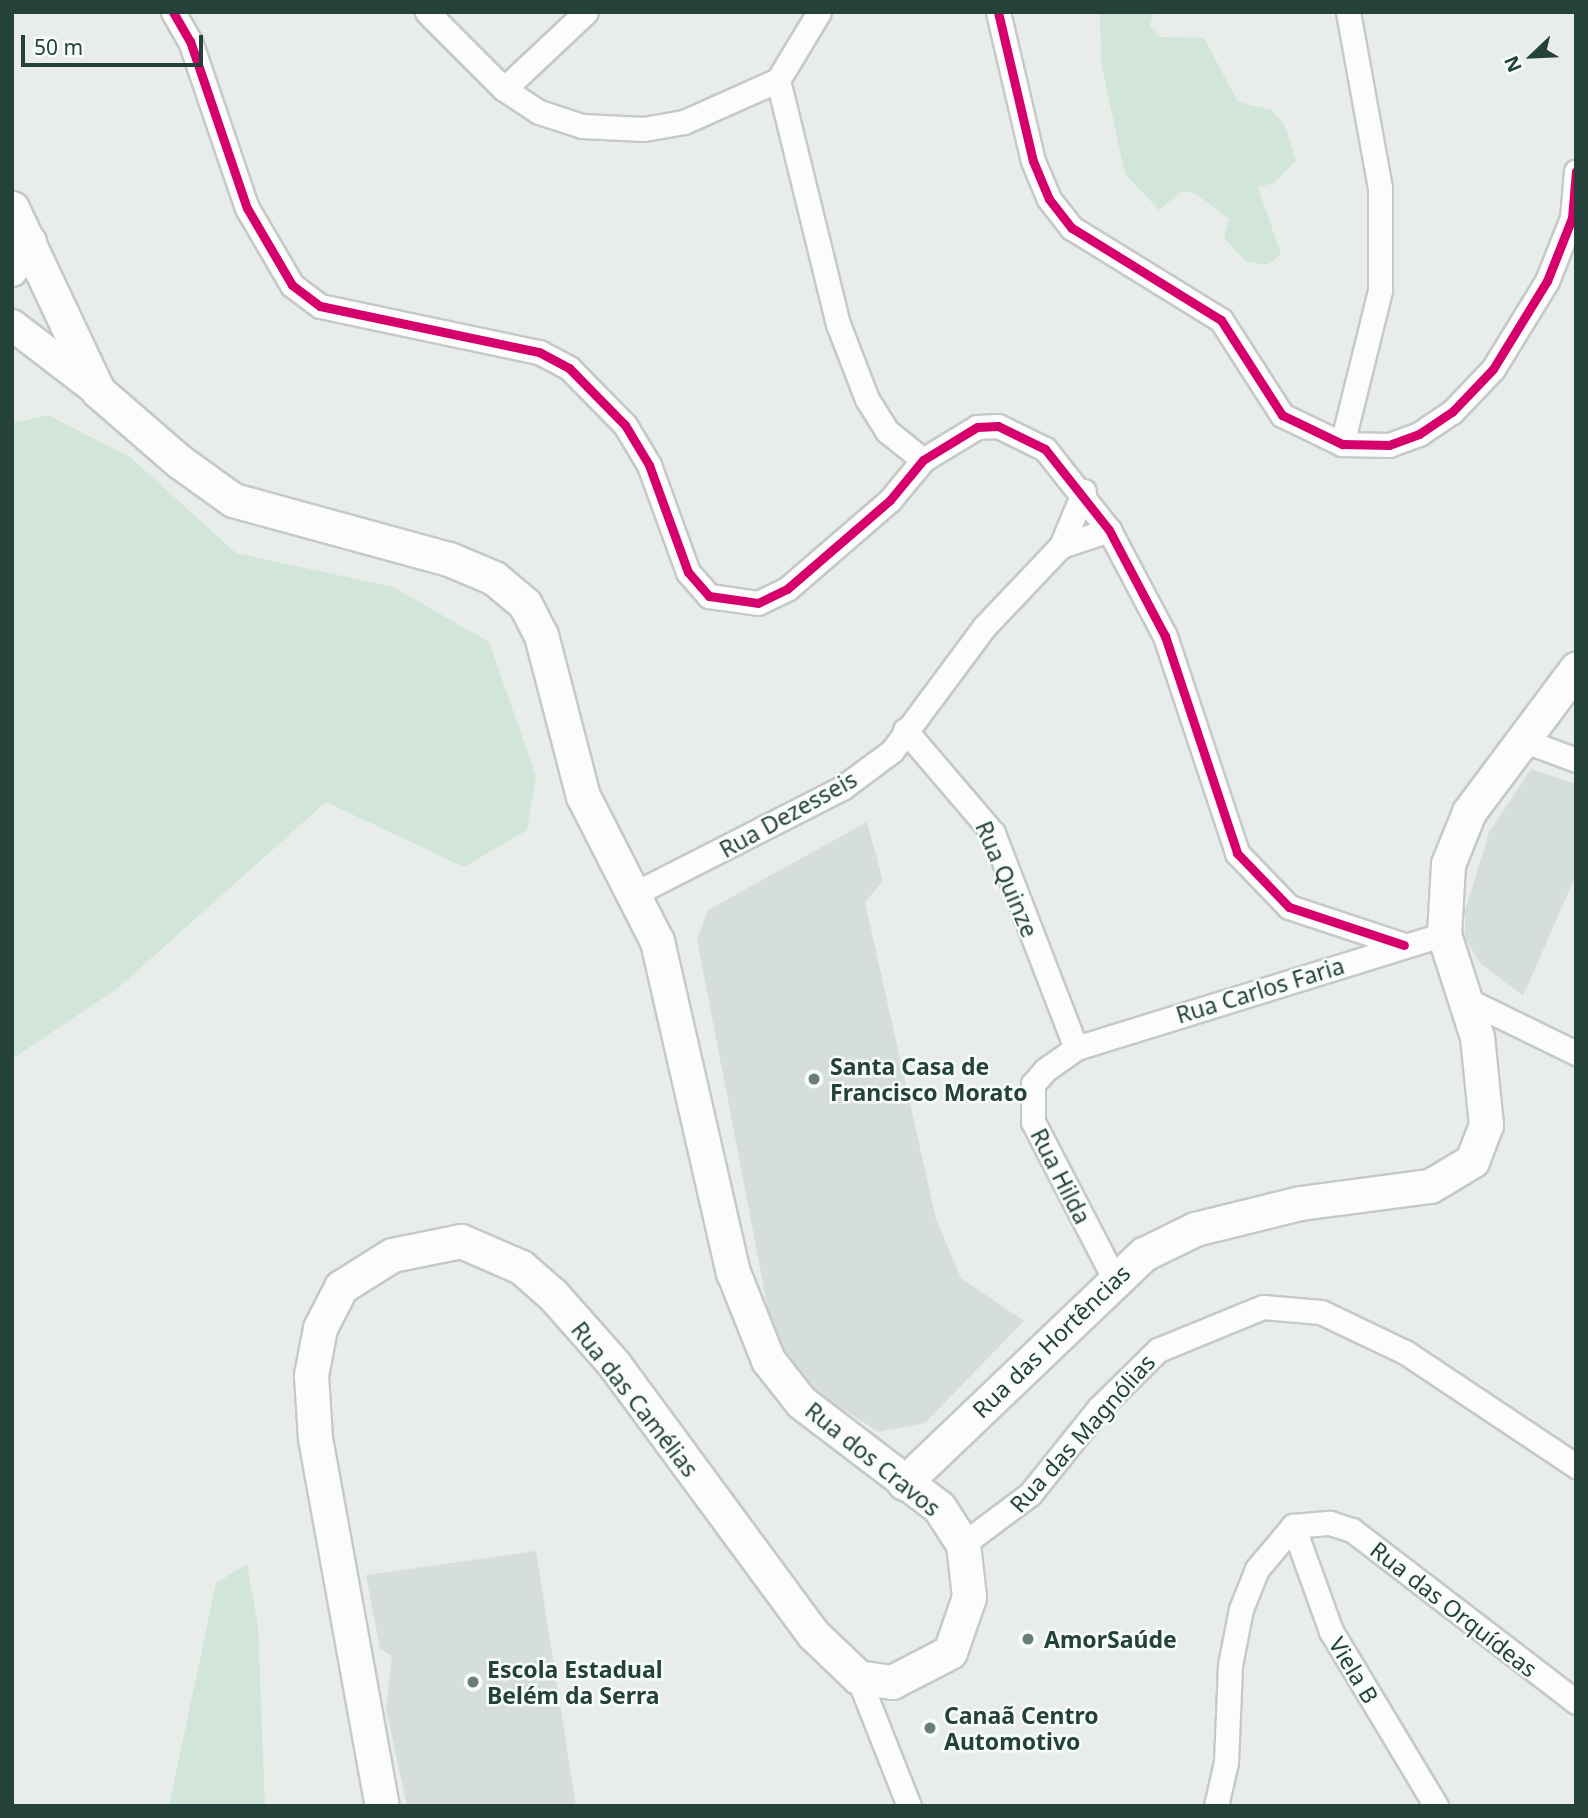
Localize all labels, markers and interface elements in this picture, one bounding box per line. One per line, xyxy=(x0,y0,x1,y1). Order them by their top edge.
scale bar xyxy=(24,21,206,65)
north arrow xyxy=(1497,21,1567,91)
text: 50 m xyxy=(34,33,83,61)
text: N xyxy=(1498,52,1528,76)
street label: Rua Dezesseis xyxy=(715,765,861,863)
street label: Rua Quinze xyxy=(970,817,1044,941)
street label: Rua Carlos Faria xyxy=(1173,951,1347,1029)
place label: Santa Casa de Francisco Morato xyxy=(830,1052,1028,1106)
marker: Santa Casa de Francisco Morato xyxy=(804,1069,824,1089)
street label: Rua Hilda xyxy=(1025,1124,1097,1228)
street label: Rua das Hortências xyxy=(966,1259,1136,1423)
street label: Rua das Camélias xyxy=(566,1316,704,1482)
street label: Rua das Magnólias xyxy=(1004,1348,1160,1518)
street label: Rua dos Cravos xyxy=(800,1396,946,1522)
street label: Rua das Orquídeas xyxy=(1365,1535,1543,1683)
place label: AmorSaúde xyxy=(1044,1625,1177,1653)
marker: AmorSaúde xyxy=(1018,1629,1038,1649)
street label: Viela B xyxy=(1324,1632,1384,1708)
place label: Escola Estadual Belém da Serra xyxy=(487,1655,663,1709)
marker: Escola Estadual Belém da Serra xyxy=(465,1674,481,1690)
place label: Canaã Centro Automotivo xyxy=(944,1701,1099,1755)
marker: Canaã Centro Automotivo xyxy=(922,1720,938,1736)

